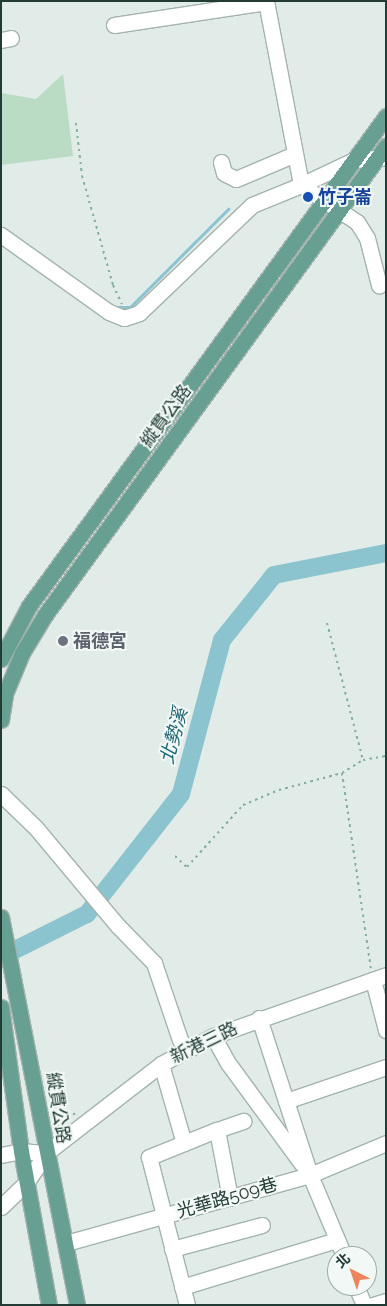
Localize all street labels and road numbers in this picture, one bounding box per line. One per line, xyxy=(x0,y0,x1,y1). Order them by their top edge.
street label: 縱貫公路 xyxy=(136,381,196,451)
street label: 新港三路 xyxy=(167,1018,241,1068)
street label: 縱貫公路 xyxy=(42,1071,74,1145)
street label: 光華路509巷 xyxy=(174,1173,280,1223)

